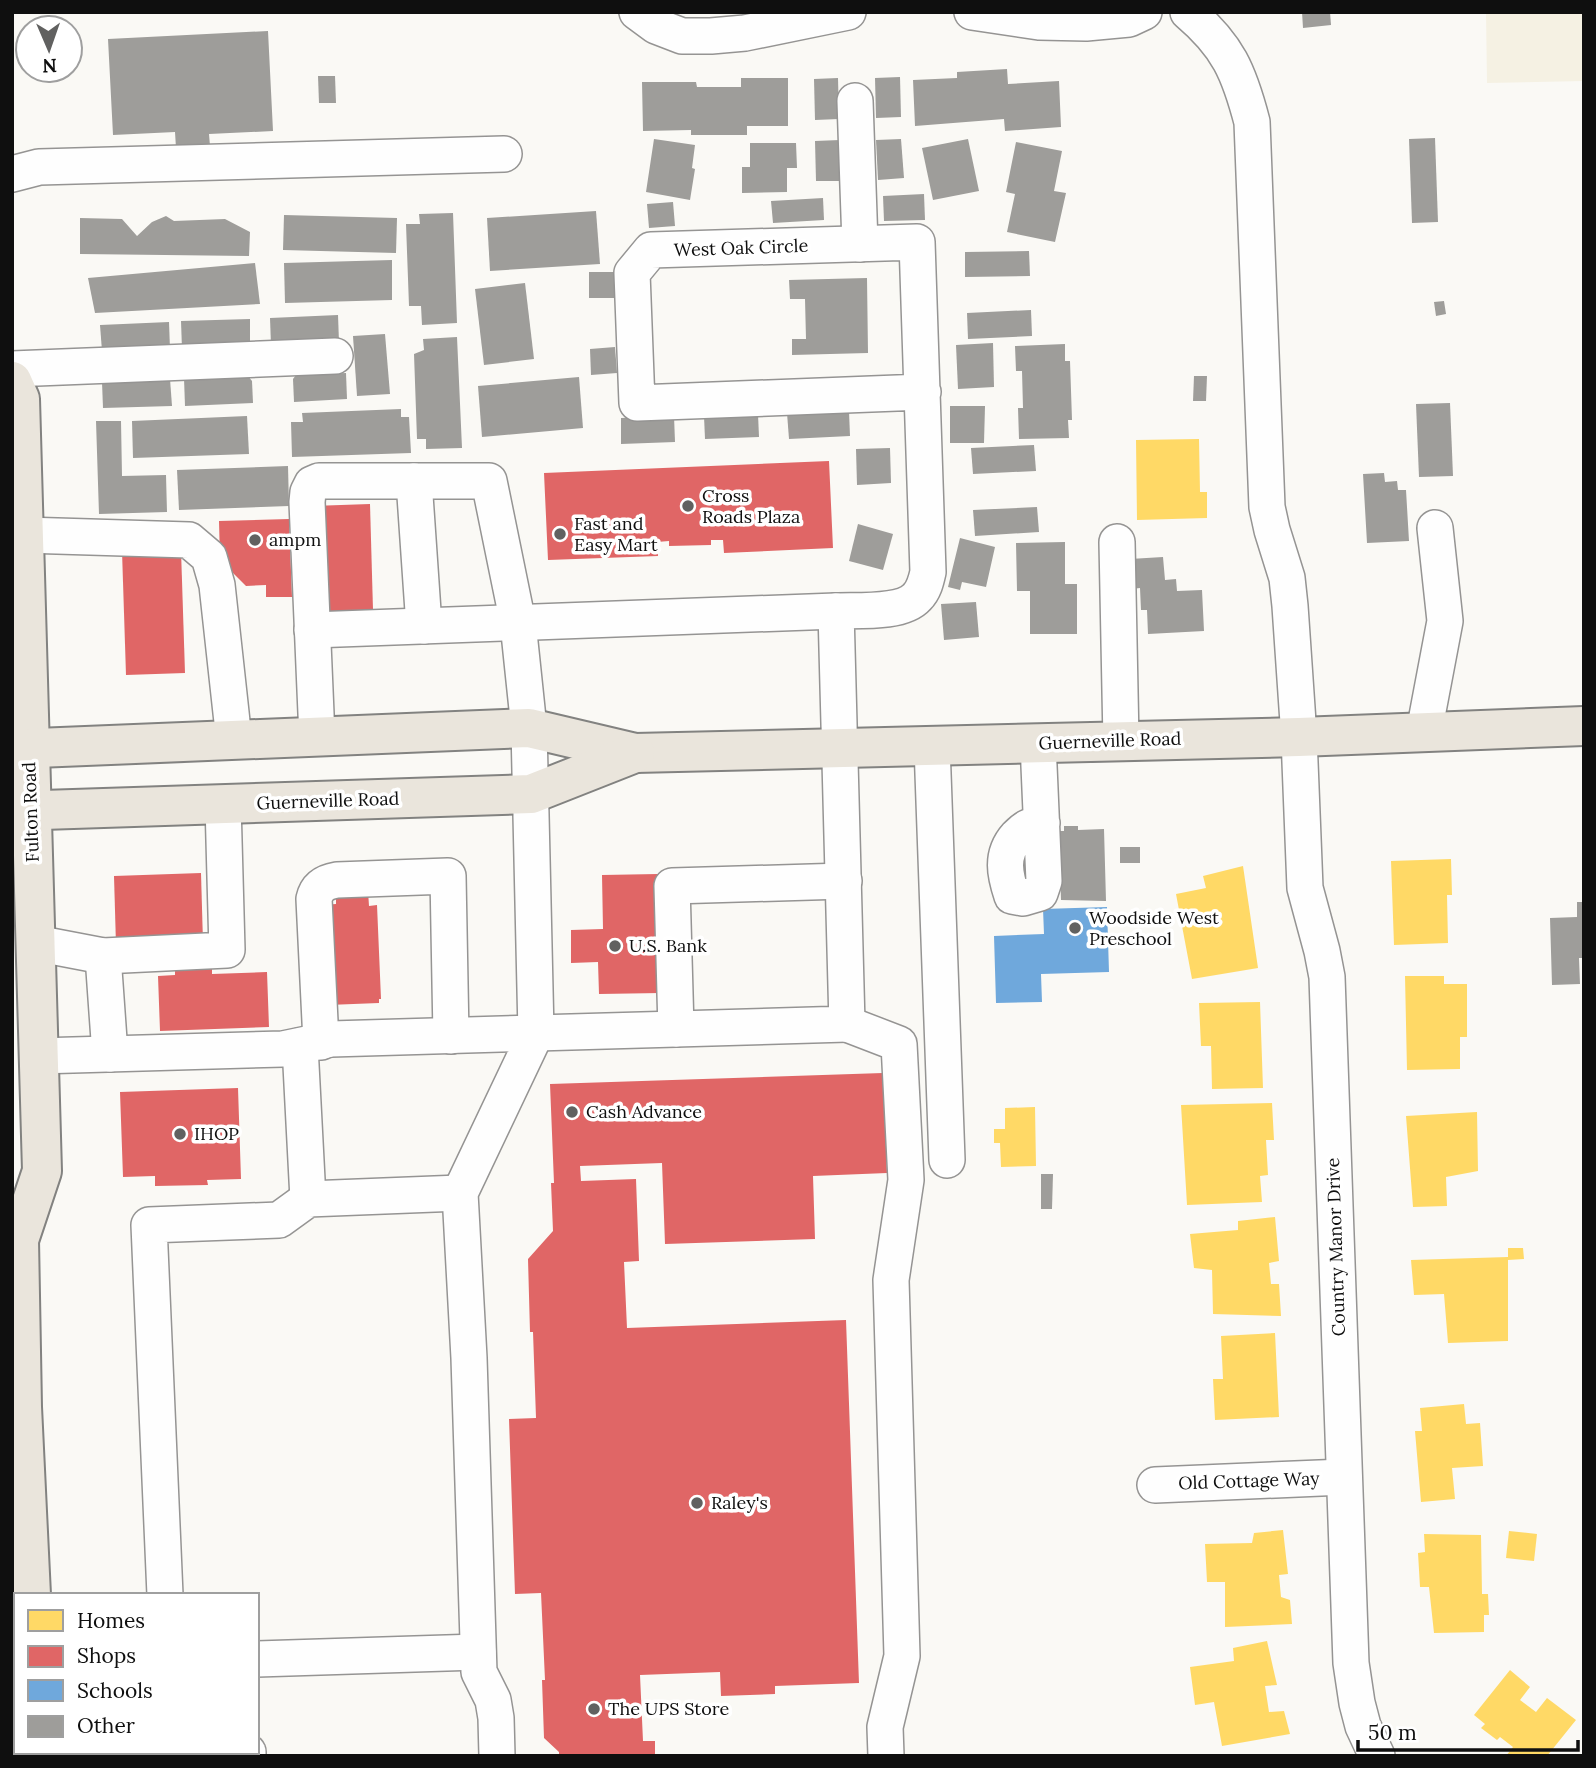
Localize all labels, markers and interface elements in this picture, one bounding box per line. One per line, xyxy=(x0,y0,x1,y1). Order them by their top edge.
north arrow xyxy=(14,14,84,84)
text: N xyxy=(42,54,57,78)
street label: West Oak Circle xyxy=(673,234,809,261)
place label: Cross Roads Plaza xyxy=(702,484,800,528)
marker: Cross Roads Plaza xyxy=(680,498,696,514)
place label: Fast and Easy Mart xyxy=(574,512,658,556)
marker: Fast and Easy Mart xyxy=(552,526,568,542)
place label: ampm xyxy=(269,528,321,551)
marker: ampm xyxy=(247,532,263,548)
street label: Guerneville Road xyxy=(1038,727,1182,754)
street label: Fulton Road xyxy=(17,761,44,863)
street label: Guerneville Road xyxy=(256,787,400,814)
place label: Woodside West Preschool xyxy=(1089,906,1219,950)
marker: Woodside West Preschool xyxy=(1067,920,1083,936)
place label: U.S. Bank xyxy=(629,934,707,957)
marker: U.S. Bank xyxy=(607,938,623,954)
place label: Cash Advance xyxy=(586,1100,702,1123)
marker: Cash Advance xyxy=(564,1104,580,1120)
place label: IHOP xyxy=(194,1122,239,1145)
marker: IHOP xyxy=(172,1126,188,1142)
street label: Country Manor Drive xyxy=(1321,1157,1350,1337)
street label: Old Cottage Way xyxy=(1178,1467,1321,1494)
place label: Raley's xyxy=(711,1491,768,1514)
marker: Raley's xyxy=(689,1495,705,1511)
legend xyxy=(14,1593,259,1754)
text: Homes xyxy=(77,1607,145,1634)
text: Shops xyxy=(77,1642,136,1669)
text: Schools xyxy=(77,1677,153,1704)
place label: The UPS Store xyxy=(608,1697,729,1720)
marker: The UPS Store xyxy=(586,1701,602,1717)
scale bar xyxy=(1358,1708,1578,1752)
text: Other xyxy=(77,1712,135,1739)
text: 50 m xyxy=(1368,1719,1417,1746)

